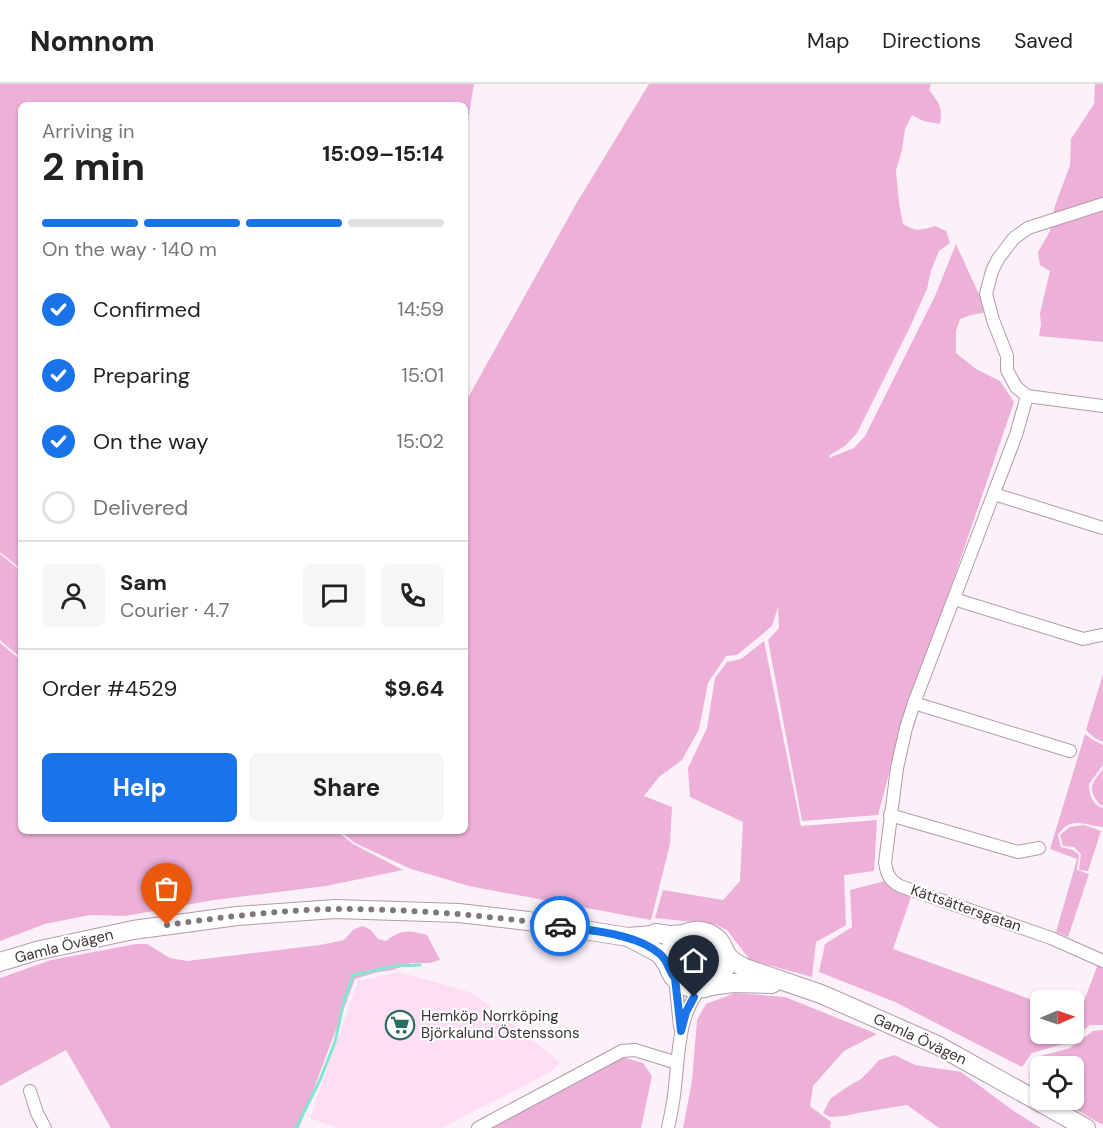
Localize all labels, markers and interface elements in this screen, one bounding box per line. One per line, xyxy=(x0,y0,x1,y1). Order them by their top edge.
text: Nomnom xyxy=(30,23,155,60)
text: Map xyxy=(807,27,849,55)
text: Directions xyxy=(882,27,981,55)
text: Saved xyxy=(1014,27,1073,55)
text: Arriving in xyxy=(42,118,134,144)
text: 15:09–15:14 xyxy=(322,139,444,168)
text: 2 min xyxy=(42,141,145,192)
text: On the way · 140 m xyxy=(42,236,217,262)
icon: check xyxy=(42,293,75,326)
text: Confirmed xyxy=(93,295,201,324)
text: 14:59 xyxy=(397,296,444,322)
icon: check xyxy=(42,359,75,392)
text: Preparing xyxy=(93,361,190,390)
text: 15:01 xyxy=(402,362,444,388)
icon: check xyxy=(42,425,75,458)
text: On the way xyxy=(93,427,208,456)
text: 15:02 xyxy=(397,428,444,454)
text: Delivered xyxy=(93,493,188,522)
button: person xyxy=(42,564,105,627)
button: chat xyxy=(303,564,366,627)
button: phone xyxy=(381,564,444,627)
text: Sam xyxy=(120,568,167,597)
text: Courier · 4.7 xyxy=(120,597,229,623)
text: Order #4529 xyxy=(42,674,177,703)
text: $9.64 xyxy=(384,674,444,703)
button: Help xyxy=(42,753,237,822)
button: Share xyxy=(249,753,444,822)
pin xyxy=(141,863,192,925)
icon: bag xyxy=(150,872,183,905)
street label: Kättsättersgatan xyxy=(908,880,1024,936)
courier xyxy=(530,896,590,956)
icon: car xyxy=(544,910,577,943)
street label: Gamla Övägen xyxy=(13,924,115,968)
pin xyxy=(668,935,719,997)
icon: home xyxy=(677,944,710,977)
north arrow xyxy=(1030,990,1084,1044)
map controls xyxy=(1030,990,1084,1110)
place label: Hemköp Norrköping Björkalund Östenssons xyxy=(421,1006,579,1043)
supermarket icon: Hemköp Norrköping Björkalund Östenssons xyxy=(384,1009,416,1041)
street label: Gamla Övägen xyxy=(870,1009,970,1069)
button: locate xyxy=(1030,1056,1084,1110)

